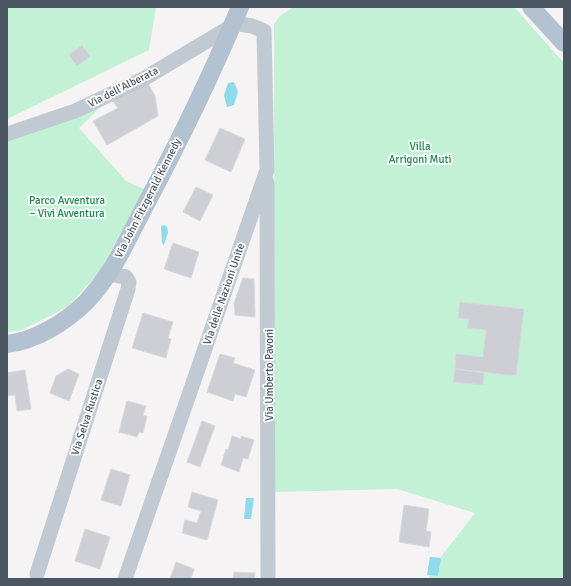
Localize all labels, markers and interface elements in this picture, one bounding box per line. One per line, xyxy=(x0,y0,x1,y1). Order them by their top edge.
street label: Via dell'Alberata xyxy=(86,64,161,110)
street label: Via John Fitzgerald Kennedy xyxy=(112,135,184,260)
park label: Villa Arrigoni Muti xyxy=(389,140,451,166)
park label: Parco Avventura – Vivi Avventura xyxy=(29,194,105,220)
street label: Via delle Nazioni Unite xyxy=(201,242,247,346)
street label: Via Umberto Pavoni xyxy=(263,329,276,421)
street label: Via Selva Rustica xyxy=(68,377,106,457)

